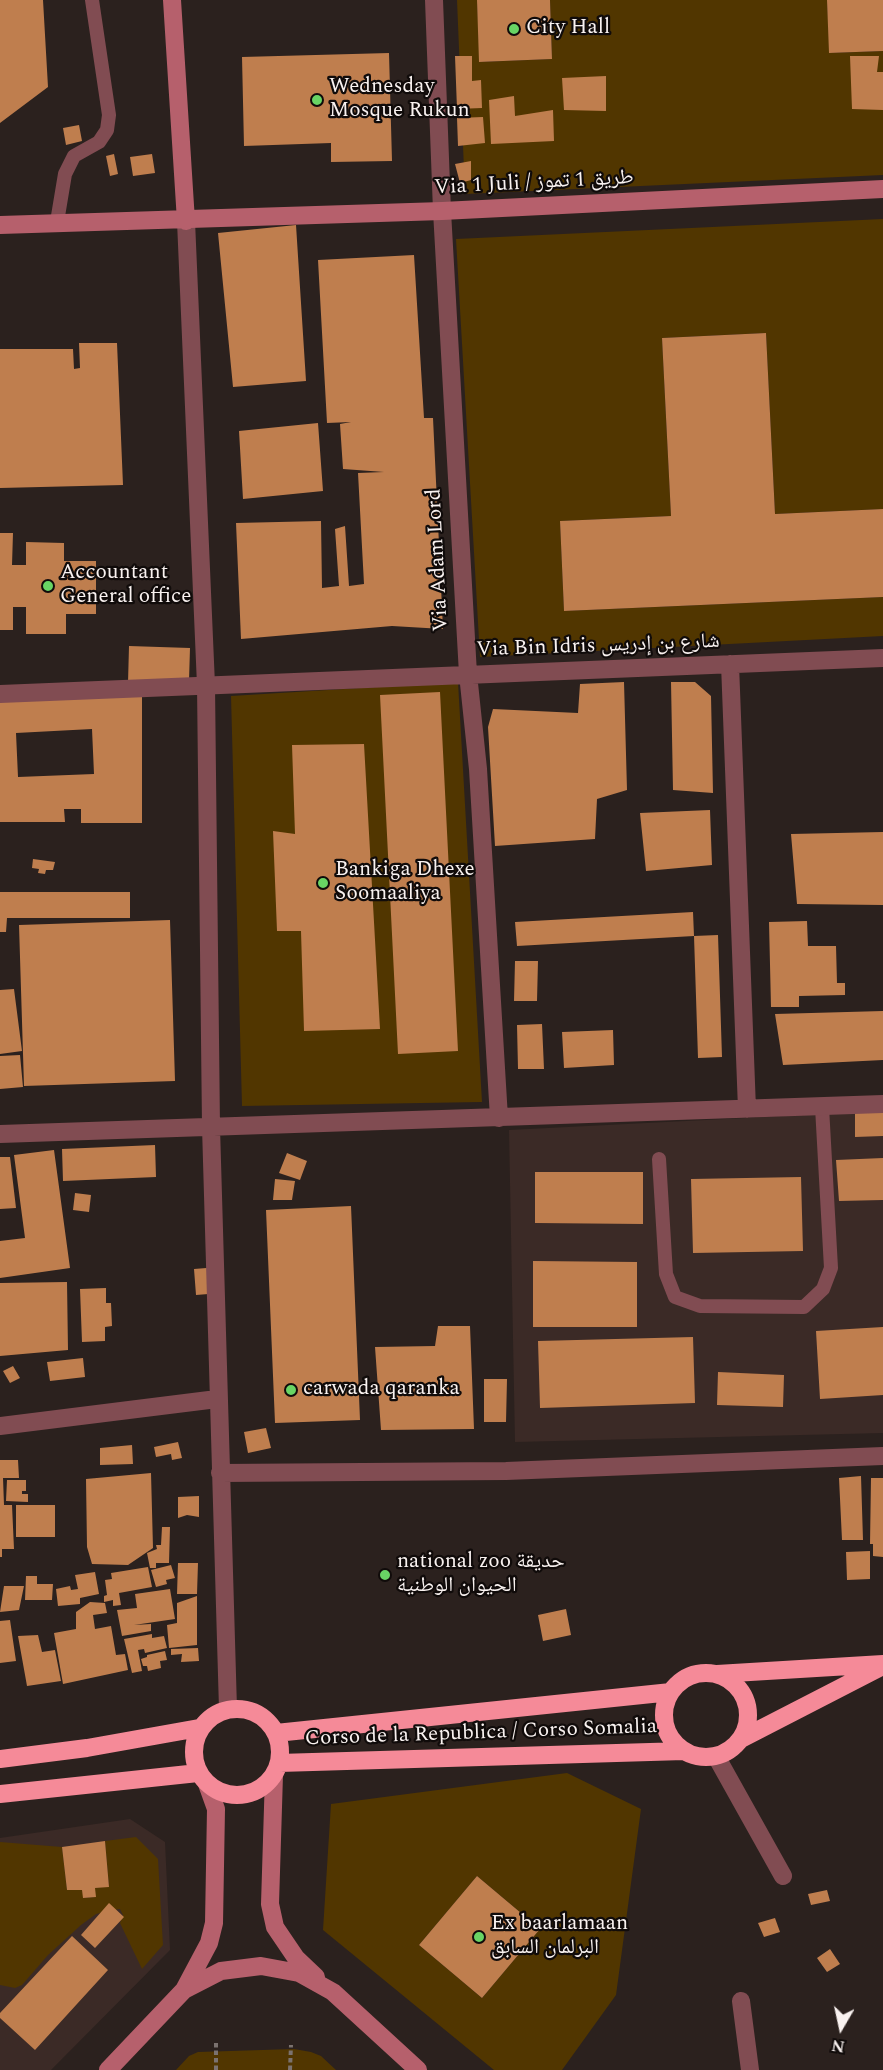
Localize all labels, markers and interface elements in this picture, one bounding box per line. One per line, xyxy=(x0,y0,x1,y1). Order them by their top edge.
place label: City Hall xyxy=(526,16,610,42)
marker: City Hall xyxy=(507,22,521,36)
place label: Wednesday Mosque Rukun xyxy=(329,75,470,125)
marker: Wednesday Mosque Rukun xyxy=(310,93,324,107)
street label: Via 1 Juli / طريق 1 تموز xyxy=(434,166,634,202)
street label: Via Adam Lord xyxy=(423,488,455,632)
place label: Accountant General office xyxy=(60,561,191,611)
marker: Accountant General office xyxy=(41,579,55,593)
street label: Via Bin Idris شارع بن إدريس xyxy=(476,630,720,664)
place label: Bankiga Dhexe Soomaaliya xyxy=(335,858,475,908)
marker: Bankiga Dhexe Soomaaliya xyxy=(316,876,330,890)
place label: carwada qaranka xyxy=(303,1377,460,1403)
marker: carwada qaranka xyxy=(284,1383,298,1397)
place label: national zoo حديقة الحيوان الوطنية xyxy=(397,1550,565,1600)
marker: national zoo حديقة الحيوان الوطنية xyxy=(378,1568,392,1582)
street label: Corso de la Republica / Corso Somalia xyxy=(304,1715,658,1753)
place label: Ex baarlamaan البرلمان السابق xyxy=(491,1912,628,1962)
marker: Ex baarlamaan البرلمان السابق xyxy=(472,1930,486,1944)
north arrow xyxy=(811,1998,871,2058)
text: N xyxy=(830,2033,847,2059)

